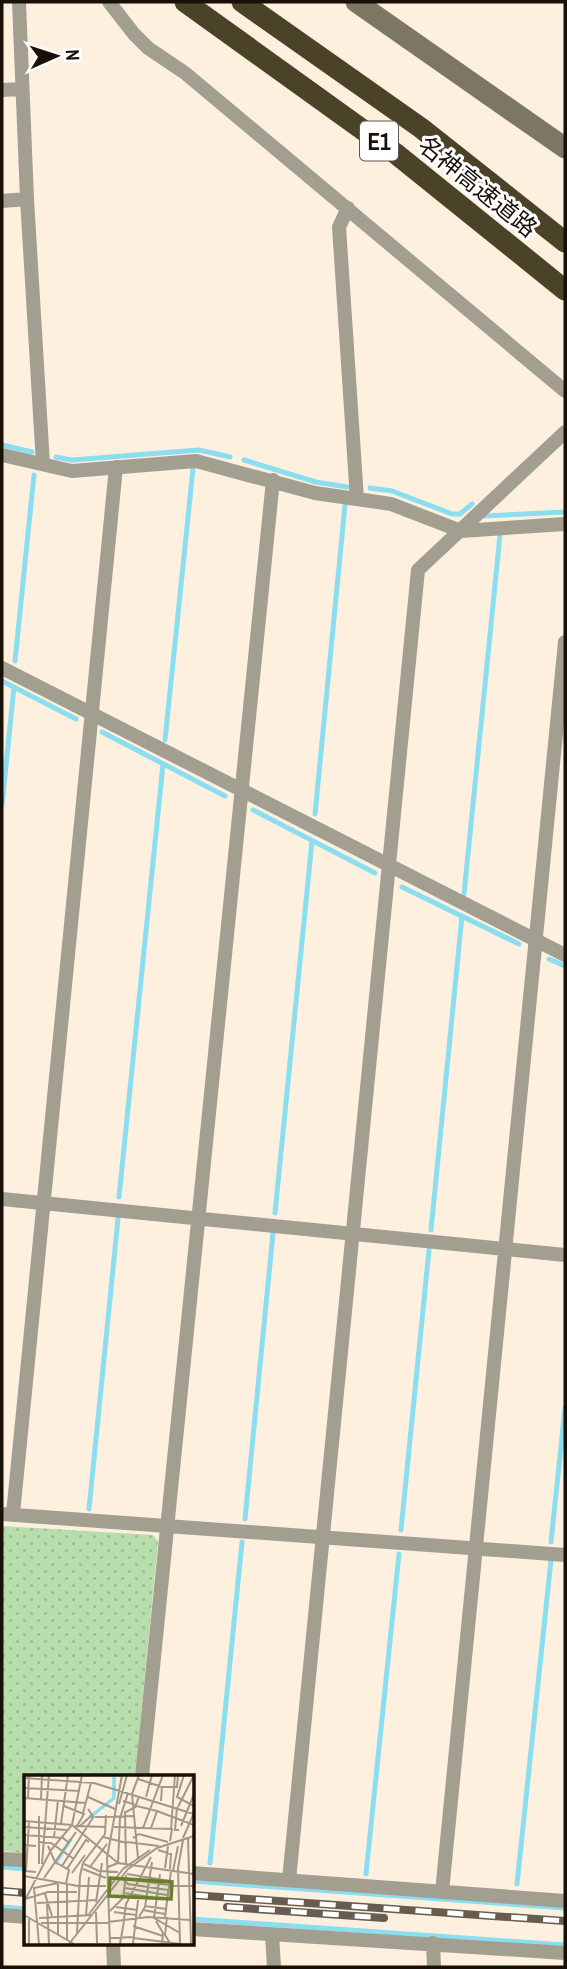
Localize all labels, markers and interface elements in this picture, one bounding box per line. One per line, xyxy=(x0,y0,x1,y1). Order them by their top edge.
north arrow xyxy=(21,21,91,91)
text: N xyxy=(60,49,86,61)
road number: E1 xyxy=(360,122,398,160)
street label: 名神高速道路 xyxy=(412,128,544,244)
inset map xyxy=(24,1775,194,1944)

